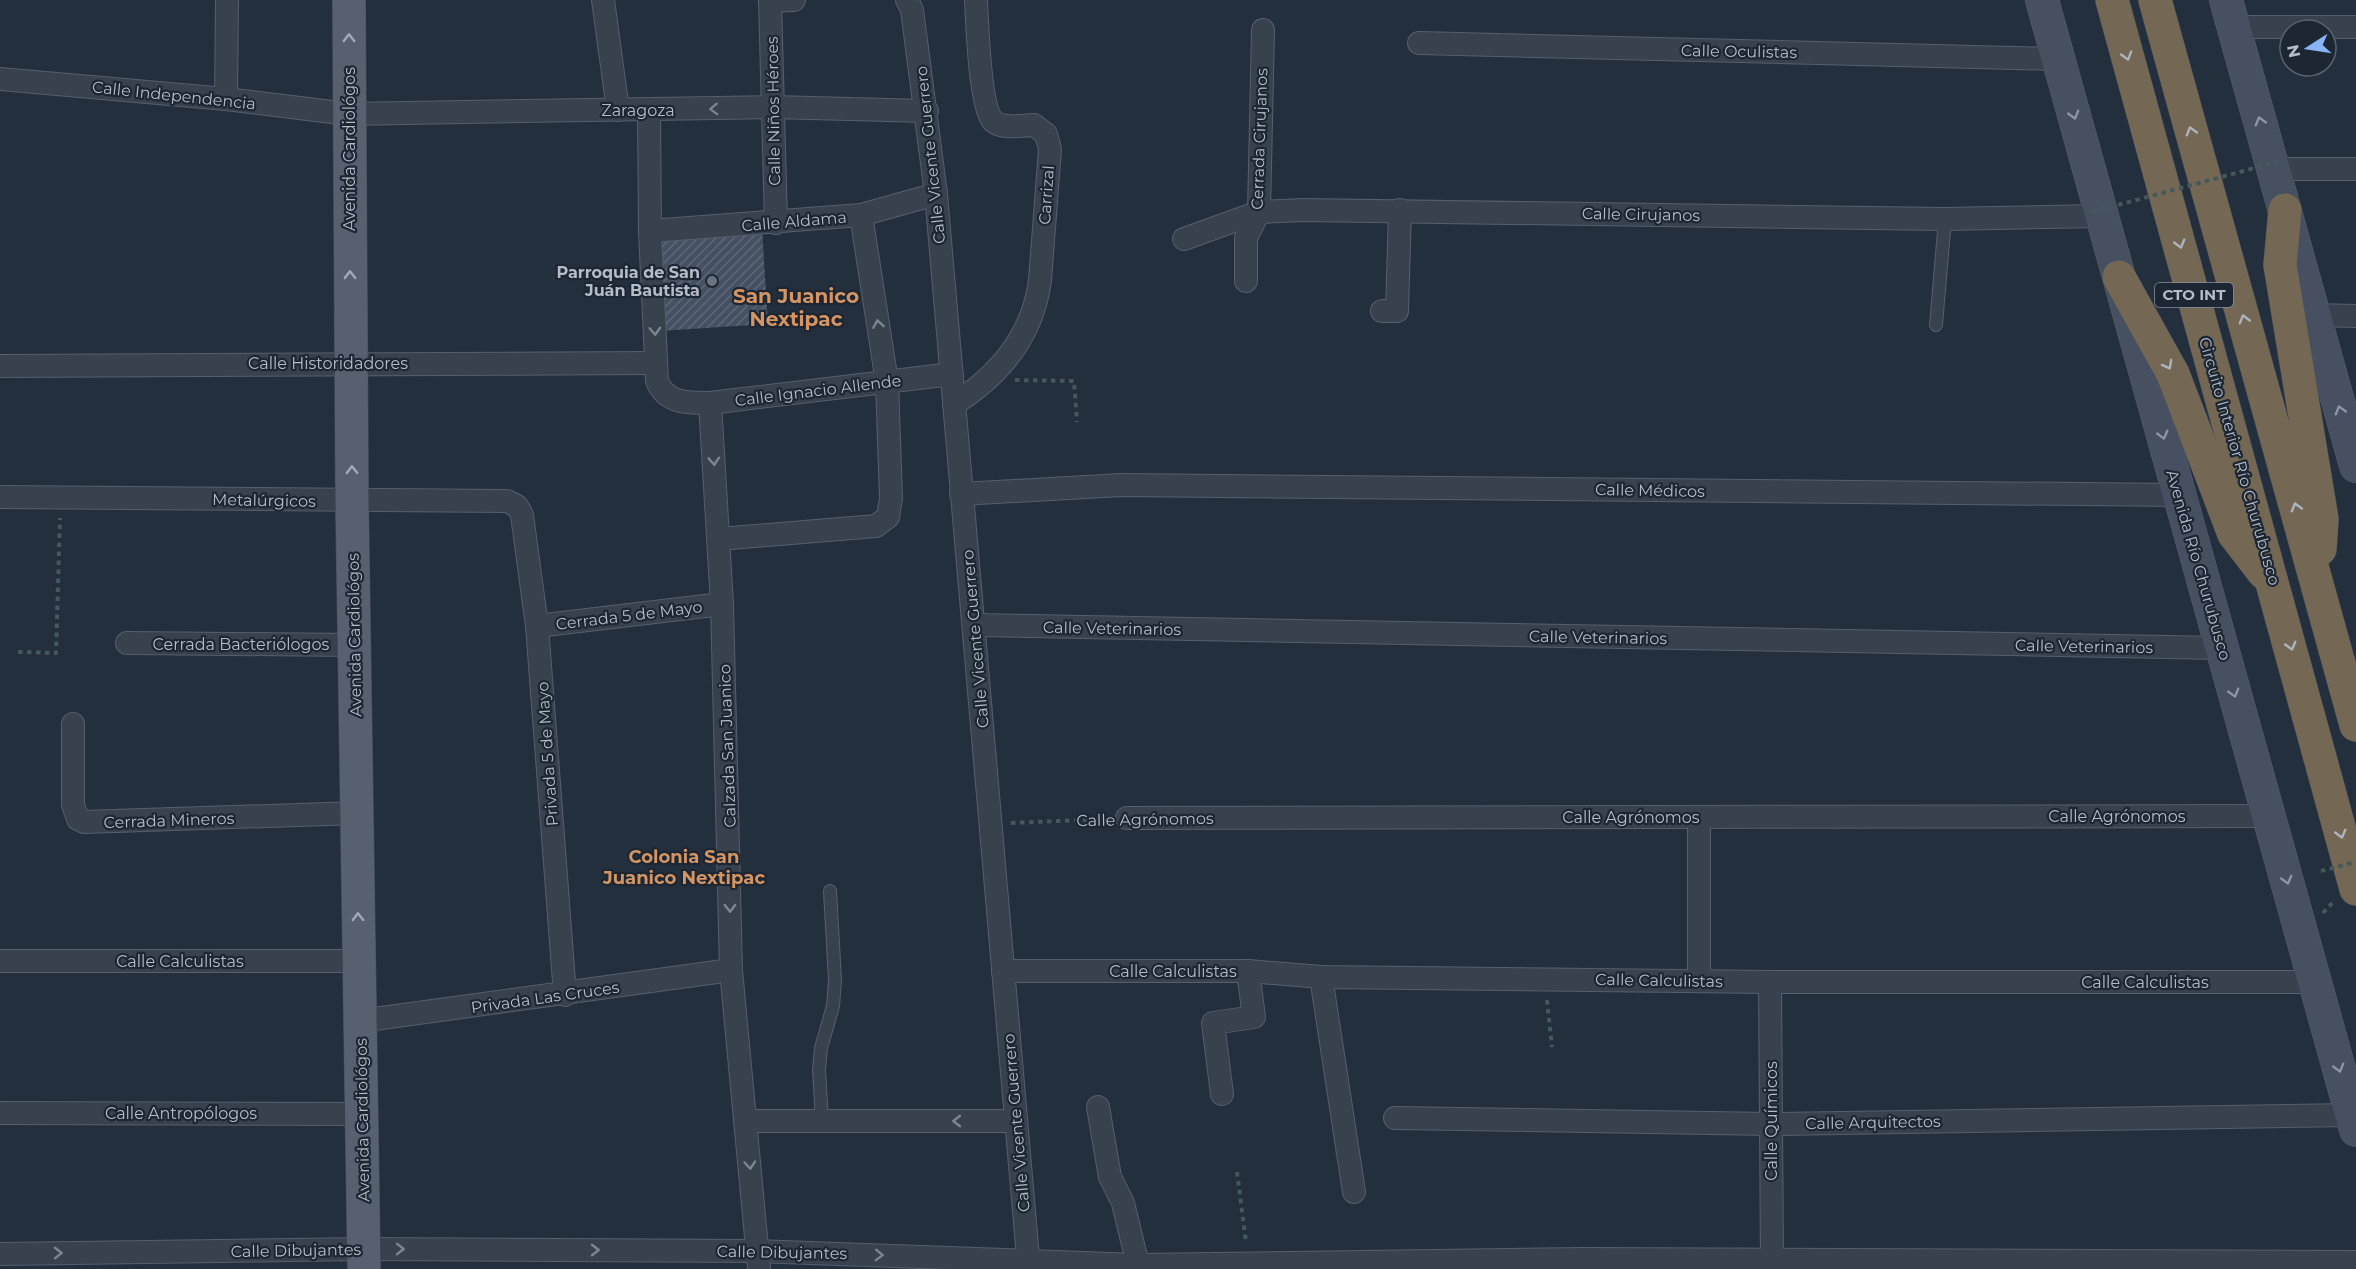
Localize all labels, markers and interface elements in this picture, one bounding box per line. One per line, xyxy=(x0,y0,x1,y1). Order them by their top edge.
north arrow xyxy=(2278,18,2338,78)
one-way arrow xyxy=(343,33,355,42)
street label: Calle Niños Héroes xyxy=(763,36,784,186)
street label: Calle Oculistas xyxy=(1681,41,1797,62)
text: N xyxy=(2283,43,2304,59)
one-way arrow xyxy=(2120,50,2132,61)
street label: Calle Vicente Guerrero xyxy=(912,65,949,245)
street label: Avenida Cardiológos xyxy=(340,67,359,231)
street label: Cerrada Cirujanos xyxy=(1248,68,1271,210)
street label: Calle Independencia xyxy=(91,77,257,114)
street label: Zaragoza xyxy=(601,101,675,120)
one-way arrow xyxy=(709,102,718,115)
one-way arrow xyxy=(2067,109,2079,120)
one-way arrow xyxy=(2254,116,2267,126)
one-way arrow xyxy=(2186,126,2199,136)
street label: Carrizal xyxy=(1035,165,1058,225)
street label: Calle Cirujanos xyxy=(1582,204,1701,225)
street label: Calle Aldama xyxy=(741,207,847,236)
one-way arrow xyxy=(2172,239,2185,249)
place label: Parroquia de San Juán Bautista xyxy=(556,263,700,300)
one-way arrow xyxy=(344,270,356,279)
marker: Parroquia de San Juán Bautista xyxy=(705,274,719,288)
road number: CTO INT xyxy=(2155,283,2233,307)
district label: San Juanico Nextipac xyxy=(733,284,859,331)
one-way arrow xyxy=(2238,314,2251,324)
one-way arrow xyxy=(872,319,884,328)
one-way arrow xyxy=(648,327,661,336)
street label: Circuito Interior Río Churubusco xyxy=(2195,335,2284,587)
street label: Calle Historidadores xyxy=(248,354,408,373)
one-way arrow xyxy=(2161,359,2172,370)
street label: Calle Ignacio Allende xyxy=(734,371,902,410)
one-way arrow xyxy=(2335,405,2348,415)
one-way arrow xyxy=(2156,429,2168,440)
one-way arrow xyxy=(707,457,720,466)
one-way arrow xyxy=(346,465,358,474)
street label: Avenida Río Churubusco xyxy=(2162,468,2235,663)
street label: Calle Médicos xyxy=(1595,480,1705,501)
street label: Metalúrgicos xyxy=(212,490,316,511)
one-way arrow xyxy=(2291,502,2303,513)
street label: Calle Vicente Guerrero xyxy=(958,549,993,729)
street label: Avenida Cardiológos xyxy=(344,553,365,717)
street label: Cerrada 5 de Mayo xyxy=(555,597,703,634)
street label: Calle Veterinarios xyxy=(1043,618,1181,639)
street label: Calle Veterinarios xyxy=(1529,627,1667,648)
street label: Cerrada Bacteriólogos xyxy=(153,635,330,654)
street label: Calle Veterinarios xyxy=(2015,636,2153,657)
one-way arrow xyxy=(2284,640,2296,651)
street label: Calzada San Juanico xyxy=(715,664,740,828)
street label: Privada 5 de Mayo xyxy=(533,681,562,827)
one-way arrow xyxy=(2227,687,2240,697)
street label: Calle Agrónomos xyxy=(2048,807,2186,826)
street label: Calle Agrónomos xyxy=(1562,808,1700,827)
street label: Cerrada Mineros xyxy=(103,809,235,832)
street label: Calle Agrónomos xyxy=(1076,809,1214,830)
one-way arrow xyxy=(2334,829,2347,839)
district label: Colonia San Juanico Nextipac xyxy=(602,846,765,889)
one-way arrow xyxy=(2280,875,2292,885)
one-way arrow xyxy=(724,903,736,912)
one-way arrow xyxy=(352,912,365,921)
street label: Calle Calculistas xyxy=(116,952,244,971)
street label: Calle Calculistas xyxy=(1109,962,1237,981)
street label: Calle Calculistas xyxy=(1595,970,1723,991)
street label: Calle Calculistas xyxy=(2081,973,2209,992)
street label: Privada Las Cruces xyxy=(470,978,621,1017)
street label: Calle Vicente Guerrero xyxy=(999,1033,1034,1213)
street label: Avenida Cardiológos xyxy=(352,1038,373,1202)
street label: Calle Químicos xyxy=(1762,1061,1781,1181)
one-way arrow xyxy=(2332,1062,2344,1073)
street label: Calle Antropólogos xyxy=(105,1104,257,1123)
street label: Calle Arquitectos xyxy=(1805,1112,1941,1133)
one-way arrow xyxy=(952,1115,961,1127)
one-way arrow xyxy=(744,1160,757,1169)
street label: Calle Dibujantes xyxy=(231,1240,362,1261)
street label: Calle Dibujantes xyxy=(717,1242,848,1263)
one-way arrow xyxy=(396,1243,405,1255)
one-way arrow xyxy=(591,1244,600,1256)
one-way arrow xyxy=(54,1247,63,1260)
one-way arrow xyxy=(875,1249,884,1261)

